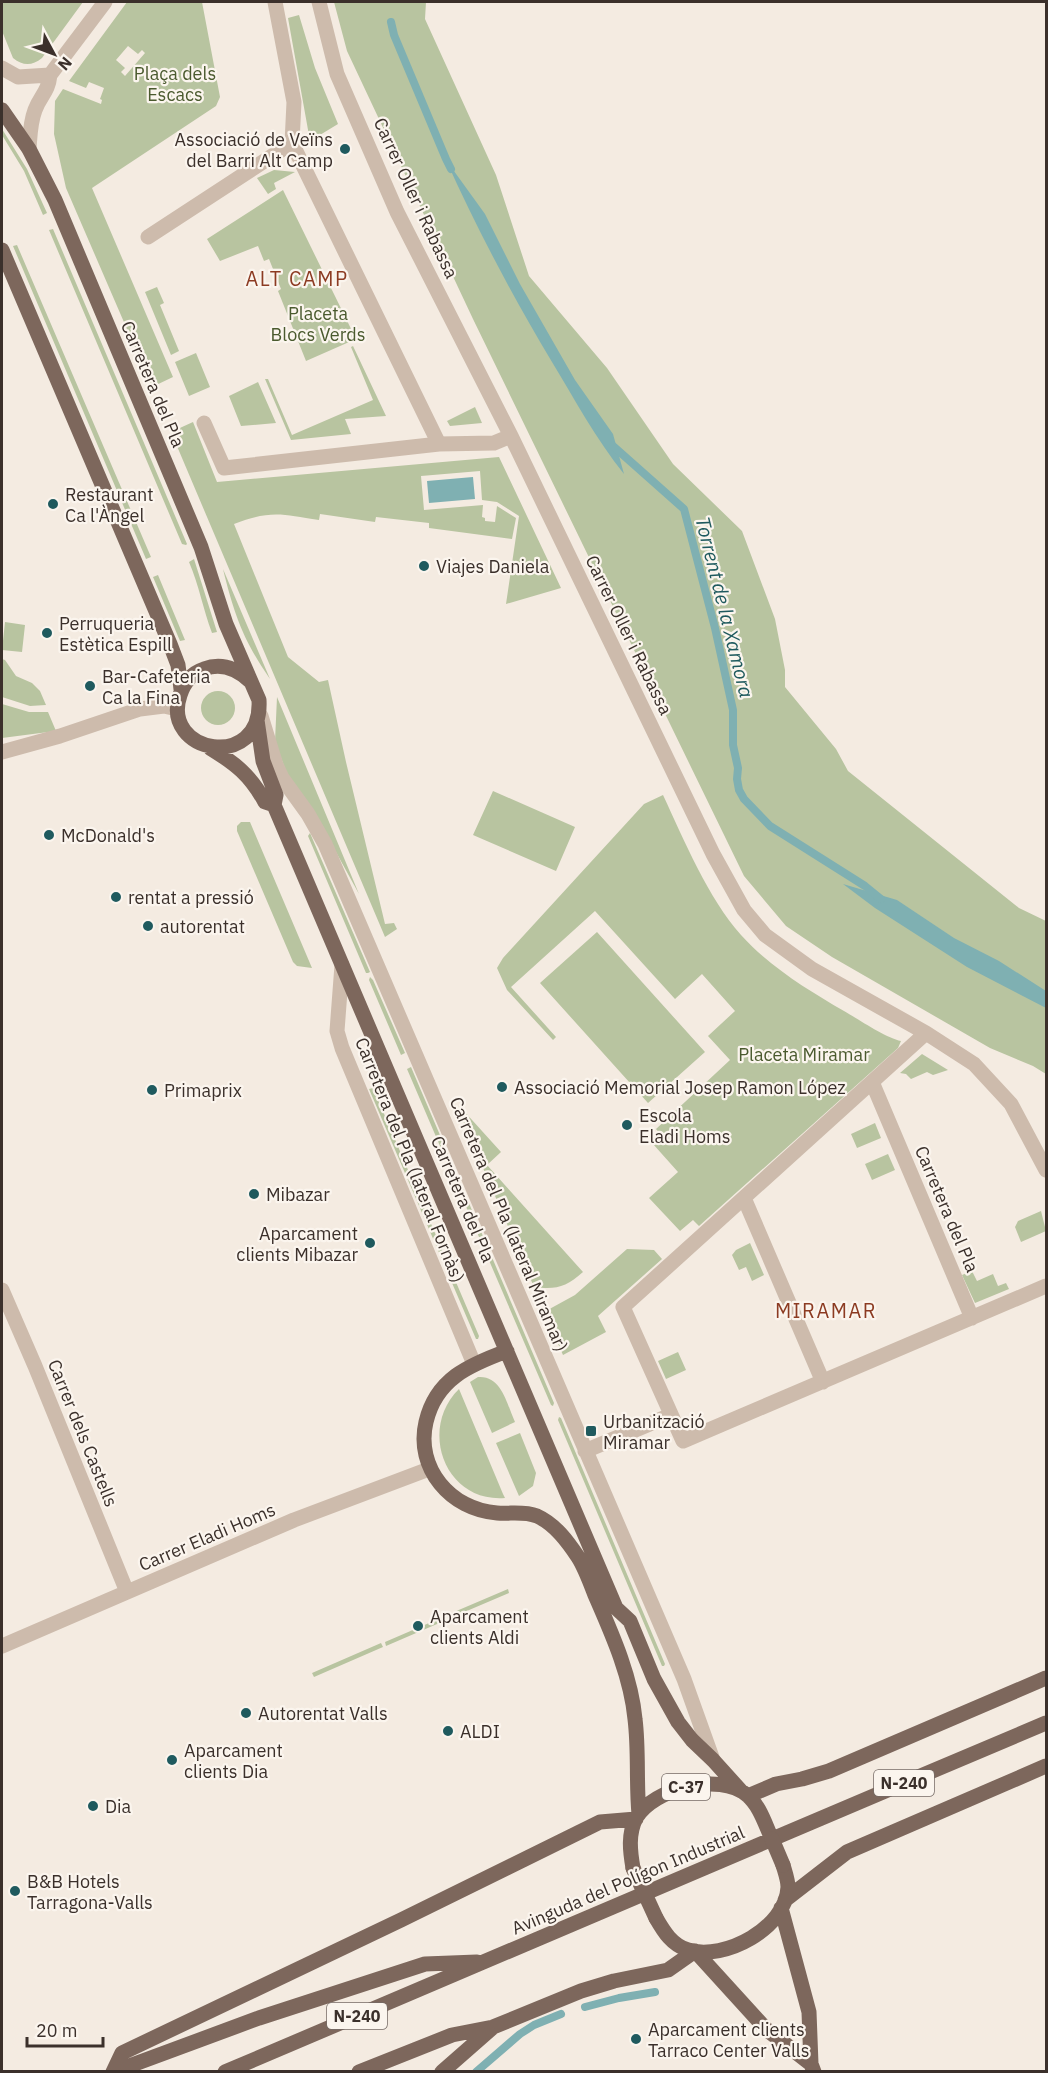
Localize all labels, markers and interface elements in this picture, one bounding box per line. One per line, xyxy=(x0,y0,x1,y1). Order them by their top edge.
north arrow xyxy=(24,24,84,84)
text: N xyxy=(54,53,77,75)
park label: Plaça dels Escacs xyxy=(134,62,216,106)
street label: Carrer Oller i Rabassa xyxy=(369,114,463,282)
place label: Associació de Veïns del Barri Alt Camp xyxy=(175,128,333,172)
marker: Associació de Veïns del Barri Alt Camp xyxy=(338,142,352,156)
district label: ALT CAMP xyxy=(245,265,349,292)
park label: Placeta Blocs Verds xyxy=(271,302,365,346)
street label: Carretera del Pla xyxy=(116,317,190,451)
place label: Restaurant Ca l'Àngel xyxy=(65,483,154,527)
marker: Restaurant Ca l'Àngel xyxy=(46,497,60,511)
water label: Torrent de la Xamora xyxy=(689,514,761,700)
street label: Carrer Oller i Rabassa xyxy=(580,551,678,719)
place label: Viajes Daniela xyxy=(436,555,550,578)
marker: Viajes Daniela xyxy=(417,559,431,573)
place label: Perruqueria Estètica Espill xyxy=(59,612,172,656)
marker: Perruqueria Estètica Espill xyxy=(40,626,54,640)
place label: Bar-Cafeteria Ca la Fina xyxy=(102,665,211,709)
marker: Bar-Cafeteria Ca la Fina xyxy=(83,679,97,693)
place label: McDonald's xyxy=(61,824,155,847)
marker: McDonald's xyxy=(42,828,56,842)
place label: rentat a pressió xyxy=(128,886,254,909)
marker: rentat a pressió xyxy=(109,890,123,904)
place label: autorentat xyxy=(160,915,245,938)
marker: autorentat xyxy=(141,919,155,933)
street label: Carretera del Pla (lateral Fornàs) xyxy=(351,1034,469,1286)
park label: Placeta Miramar xyxy=(738,1043,870,1066)
place label: Associació Memorial Josep Ramon López xyxy=(514,1076,846,1099)
place label: Primaprix xyxy=(164,1079,242,1102)
marker: Associació Memorial Josep Ramon López xyxy=(495,1080,509,1094)
marker: Primaprix xyxy=(145,1083,159,1097)
street label: Carretera del Pla (lateral Miramar) xyxy=(445,1093,573,1355)
place label: Escola Eladi Homs xyxy=(639,1104,730,1148)
marker: Escola Eladi Homs xyxy=(620,1118,634,1132)
street label: Carretera del Pla xyxy=(427,1133,499,1265)
street label: Carretera del Pla xyxy=(910,1142,984,1276)
place label: Mibazar xyxy=(266,1183,330,1206)
marker: Mibazar xyxy=(247,1187,261,1201)
place label: Aparcament clients Mibazar xyxy=(236,1222,358,1266)
marker: Aparcament clients Mibazar xyxy=(363,1236,377,1250)
district label: MIRAMAR xyxy=(775,1297,877,1324)
street label: Carrer dels Castells xyxy=(43,1356,123,1510)
place label: Urbanització Miramar xyxy=(603,1410,705,1454)
marker: Urbanització Miramar xyxy=(584,1424,598,1438)
street label: Carrer Eladi Homs xyxy=(135,1498,279,1576)
place label: Aparcament clients Aldi xyxy=(430,1605,529,1649)
marker: Aparcament clients Aldi xyxy=(411,1619,425,1633)
place label: Autorentat Valls xyxy=(258,1702,388,1725)
marker: Autorentat Valls xyxy=(239,1706,253,1720)
place label: ALDI xyxy=(460,1720,500,1743)
marker: ALDI xyxy=(441,1724,455,1738)
place label: Aparcament clients Dia xyxy=(184,1739,283,1783)
marker: Aparcament clients Dia xyxy=(165,1753,179,1767)
road number: N-240 xyxy=(874,1770,934,1796)
road number: C-37 xyxy=(662,1774,710,1800)
place label: Dia xyxy=(105,1795,132,1818)
marker: Dia xyxy=(86,1799,100,1813)
street label: Avinguda del Polígon Industrial xyxy=(508,1820,748,1940)
place label: B&B Hotels Tarragona-Valls xyxy=(27,1870,153,1914)
marker: B&B Hotels Tarragona-Valls xyxy=(8,1884,22,1898)
road number: N-240 xyxy=(327,2003,387,2029)
scale bar xyxy=(27,2010,104,2048)
place label: Aparcament clients Tarraco Center Valls xyxy=(648,2018,809,2062)
text: 20 m xyxy=(36,2019,78,2042)
marker: Aparcament clients Tarraco Center Valls xyxy=(629,2032,643,2046)

